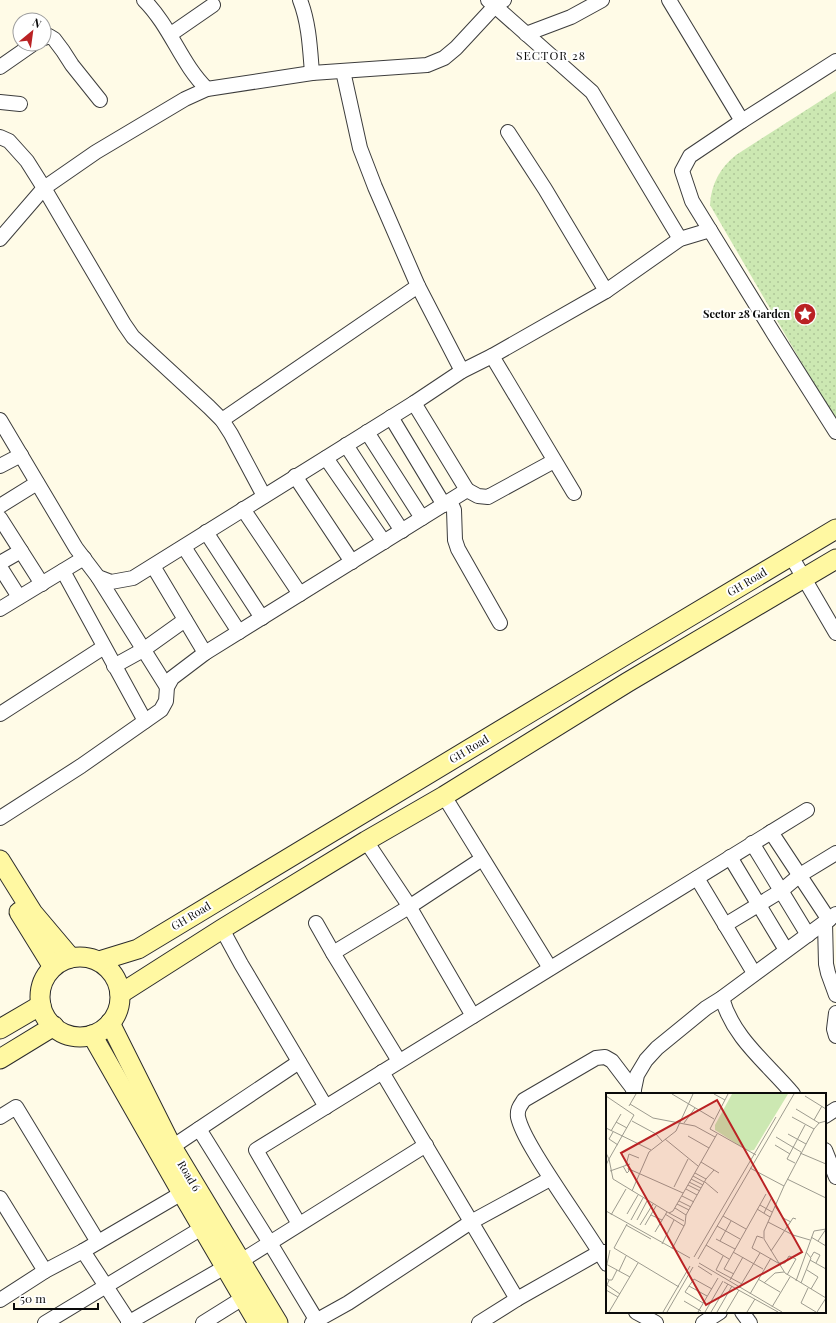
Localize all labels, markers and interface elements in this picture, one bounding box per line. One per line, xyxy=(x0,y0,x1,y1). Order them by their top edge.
north arrow xyxy=(12,12,52,52)
text: N xyxy=(30,14,44,31)
district label: SECTOR 28 xyxy=(516,47,586,63)
place icon: Sector 28 Garden xyxy=(792,301,818,327)
place label: Sector 28 Garden xyxy=(703,306,790,321)
street label: GH Road xyxy=(724,564,770,599)
street label: GH Road xyxy=(446,731,492,766)
street label: GH Road xyxy=(168,898,214,933)
inset map xyxy=(606,1093,826,1313)
street label: Road 6 xyxy=(174,1158,205,1194)
scale bar xyxy=(14,1285,98,1311)
text: 50 m xyxy=(20,1290,46,1306)

